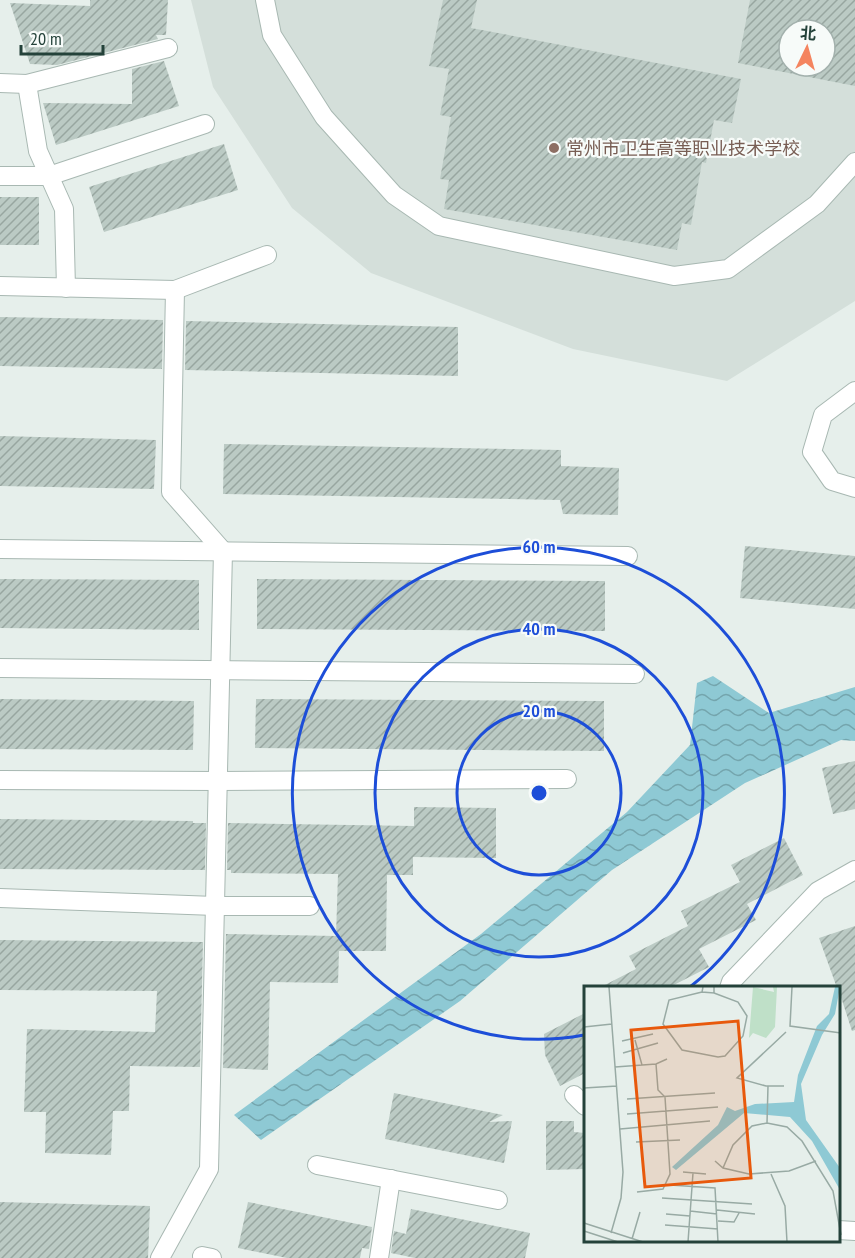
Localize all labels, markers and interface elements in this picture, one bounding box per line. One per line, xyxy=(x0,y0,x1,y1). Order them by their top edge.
scale bar xyxy=(21,18,104,56)
north arrow xyxy=(777,18,837,78)
text: 北 xyxy=(799,22,817,44)
text: 20 m xyxy=(30,27,62,50)
place label: 常州市卫生高等职业技术学校 xyxy=(566,137,800,160)
marker: 常州市卫生高等职业技术学校 xyxy=(547,141,561,155)
text: 60 m xyxy=(523,535,555,558)
text: 40 m xyxy=(523,617,555,640)
text: 20 m xyxy=(523,699,555,722)
centre of rings xyxy=(529,783,549,803)
inset map xyxy=(584,986,840,1243)

